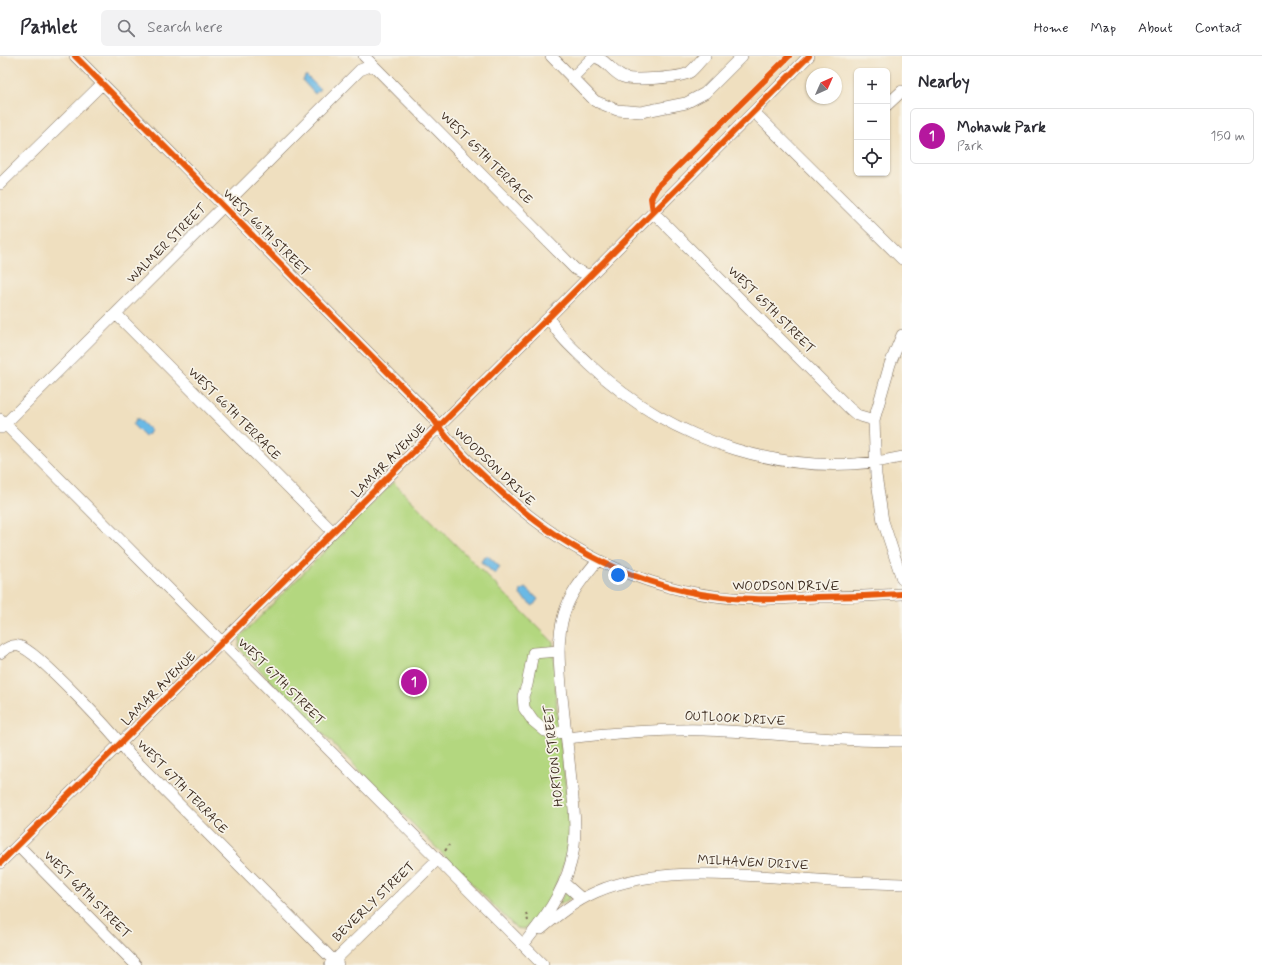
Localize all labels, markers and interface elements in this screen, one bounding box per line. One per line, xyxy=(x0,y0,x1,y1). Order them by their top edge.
search box xyxy=(101,10,381,46)
text: Pathlet xyxy=(20,15,77,40)
icon: search xyxy=(115,17,137,39)
text: Search here xyxy=(147,18,223,38)
text: Home xyxy=(1034,19,1068,37)
text: Map xyxy=(1090,19,1116,37)
text: About xyxy=(1138,19,1173,37)
text: Contact xyxy=(1195,19,1242,37)
north arrow xyxy=(806,68,842,104)
map controls xyxy=(854,68,890,176)
button: + xyxy=(854,68,890,104)
text: Nearby xyxy=(918,71,970,93)
button: − xyxy=(854,104,890,140)
street label: WEST 65TH TERRACE xyxy=(436,108,536,208)
text: Mohawk Park xyxy=(957,118,1046,138)
text: 1 xyxy=(929,128,935,145)
text: 150 m xyxy=(1211,128,1245,145)
text: Park xyxy=(957,138,983,155)
button: locate xyxy=(854,140,890,176)
street label: WEST 66TH STREET xyxy=(219,186,313,280)
street label: WALMER STREET xyxy=(123,200,211,288)
street label: WEST 65TH STREET xyxy=(724,263,818,357)
street label: WEST 66TH TERRACE xyxy=(184,364,284,464)
street label: LAMAR AVENUE xyxy=(348,420,430,502)
street label: WOODSON DRIVE xyxy=(450,424,538,510)
your location xyxy=(608,565,628,585)
street label: WOODSON DRIVE xyxy=(733,578,839,595)
street label: WEST 67TH STREET xyxy=(234,635,328,729)
street label: LAMAR AVENUE xyxy=(118,648,200,730)
pin: 1 xyxy=(401,667,427,697)
street label: HORTON STREET xyxy=(540,703,568,807)
street label: OUTLOOK DRIVE xyxy=(684,708,786,730)
street label: WEST 67TH TERRACE xyxy=(133,736,232,838)
street label: WEST 68TH STREET xyxy=(40,848,134,942)
street label: MILHAVEN DRIVE xyxy=(697,852,809,874)
street label: BEVERLY STREET xyxy=(329,858,419,946)

